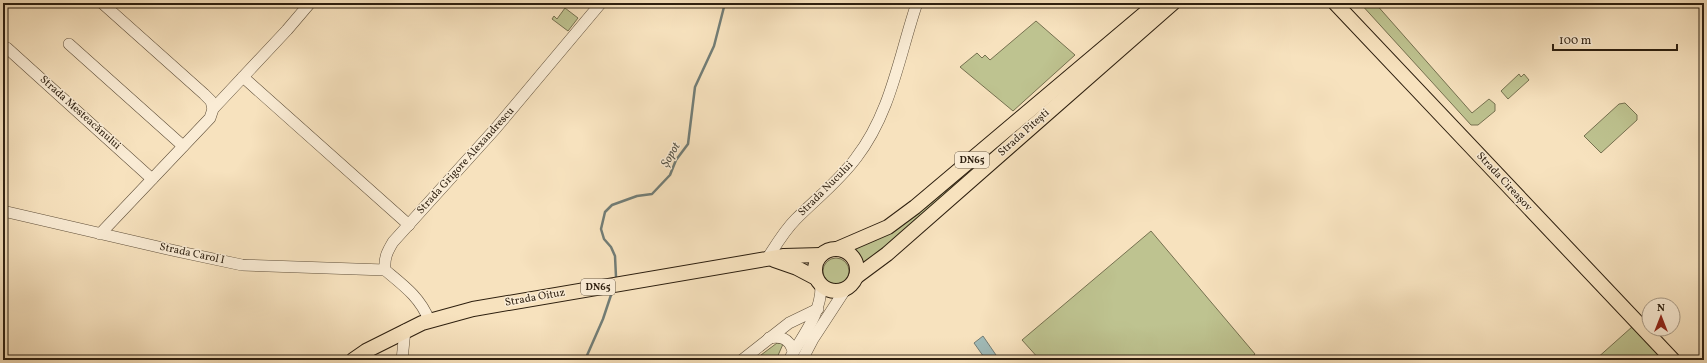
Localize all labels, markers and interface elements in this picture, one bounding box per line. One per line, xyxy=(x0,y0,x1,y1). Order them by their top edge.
scale bar xyxy=(1553,26,1677,52)
text: 100 m xyxy=(1559,33,1592,49)
street label: Strada Mesteacănului xyxy=(36,73,124,153)
street label: Strada Grigore Alexandrescu xyxy=(414,104,518,218)
street label: Strada Pitești xyxy=(995,106,1053,160)
water label: Șopot xyxy=(658,139,685,170)
street label: Strada Cireașov xyxy=(1473,149,1536,215)
road number: DN65 xyxy=(955,152,989,168)
street label: Strada Nucului xyxy=(795,158,857,220)
street label: Strada Carol I xyxy=(158,240,226,268)
road number: DN65 xyxy=(581,279,615,295)
street label: Strada Oituz xyxy=(504,285,567,311)
north arrow xyxy=(1641,297,1681,337)
text: N xyxy=(1657,301,1665,316)

